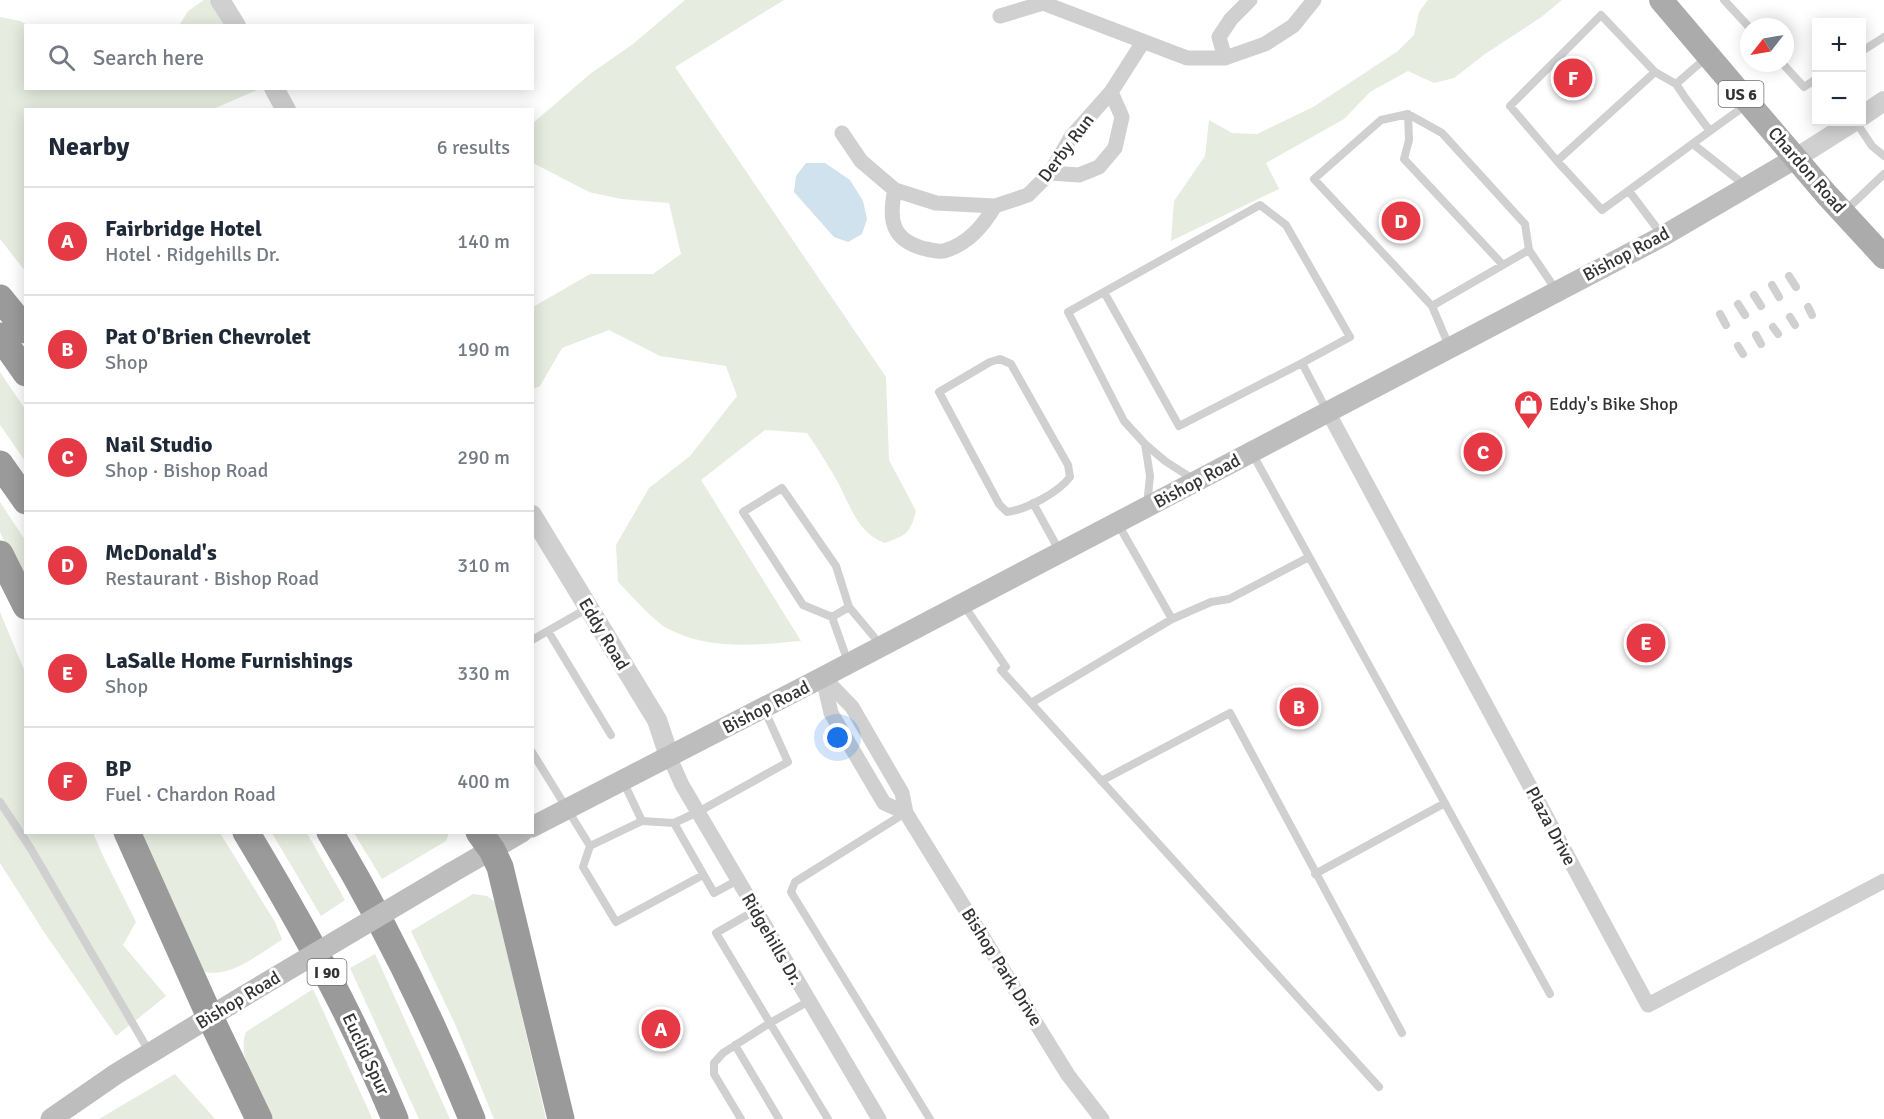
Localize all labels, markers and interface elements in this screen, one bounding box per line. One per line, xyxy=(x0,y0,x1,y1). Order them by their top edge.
north arrow xyxy=(1740,18,1794,72)
map controls xyxy=(1812,18,1866,126)
button: + xyxy=(1812,18,1866,72)
search box xyxy=(24,24,534,90)
icon: search xyxy=(45,41,78,74)
text: Search here xyxy=(93,44,204,71)
pin: F xyxy=(1554,56,1592,100)
button: − xyxy=(1812,72,1866,126)
road number: US 6 xyxy=(1718,81,1764,107)
street label: Derby Run xyxy=(1033,110,1099,186)
street label: Chardon Road xyxy=(1763,122,1851,218)
text: Nearby xyxy=(48,131,129,163)
text: 6 results xyxy=(437,135,510,160)
pin: D xyxy=(1382,198,1420,244)
text: Fairbridge Hotel xyxy=(105,215,262,242)
street label: Bishop Road xyxy=(1579,222,1673,286)
text: A xyxy=(61,229,74,254)
text: 140 m xyxy=(457,229,510,254)
text: Hotel · Ridgehills Dr. xyxy=(105,242,280,267)
text: Pat O'Brien Chevrolet xyxy=(105,323,311,350)
text: B xyxy=(61,337,74,362)
text: 190 m xyxy=(457,337,510,362)
text: Shop xyxy=(105,350,148,375)
shop icon: Eddy's Bike Shop xyxy=(1512,388,1544,430)
place label: Eddy's Bike Shop xyxy=(1549,393,1678,415)
pin: C xyxy=(1464,430,1502,474)
text: Nail Studio xyxy=(105,431,212,458)
text: C xyxy=(61,445,74,470)
text: 290 m xyxy=(457,445,510,470)
street label: Bishop Road xyxy=(1150,449,1244,513)
text: Shop · Bishop Road xyxy=(105,458,268,483)
text: McDonald's xyxy=(105,539,217,566)
text: D xyxy=(61,553,74,578)
text: 310 m xyxy=(457,553,510,578)
text: Restaurant · Bishop Road xyxy=(105,566,319,591)
street label: Eddy Road xyxy=(574,594,634,674)
pin: E xyxy=(1626,620,1666,666)
text: LaSalle Home Furnishings xyxy=(105,647,353,674)
text: E xyxy=(62,661,73,686)
text: 330 m xyxy=(457,661,510,686)
text: Shop xyxy=(105,674,148,699)
street label: Bishop Road xyxy=(719,676,813,738)
pin: B xyxy=(1280,684,1318,730)
your location xyxy=(823,723,852,752)
text: BP xyxy=(105,755,131,782)
text: F xyxy=(62,769,73,794)
text: 400 m xyxy=(457,769,510,794)
text: Fuel · Chardon Road xyxy=(105,782,276,807)
street label: Plaza Drive xyxy=(1521,783,1581,869)
street label: Ridgehills Dr. xyxy=(737,889,807,989)
street label: Bishop Park Drive xyxy=(957,904,1047,1030)
road number: I 90 xyxy=(308,959,346,985)
street label: Bishop Road xyxy=(192,966,284,1034)
pin: A xyxy=(642,1006,680,1052)
street label: Euclid Spur xyxy=(337,1010,395,1099)

